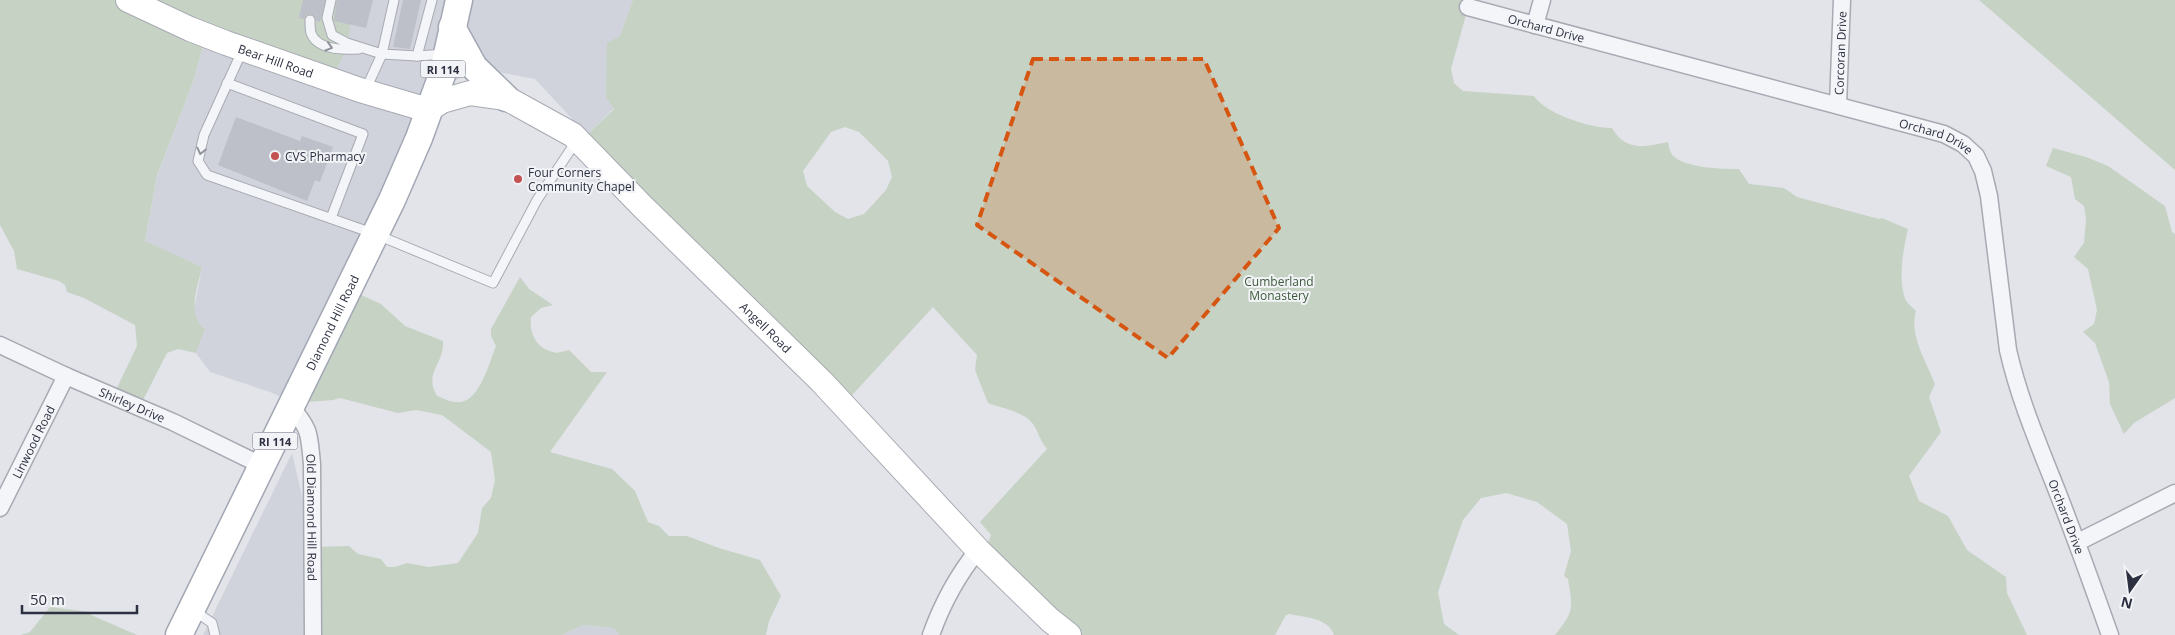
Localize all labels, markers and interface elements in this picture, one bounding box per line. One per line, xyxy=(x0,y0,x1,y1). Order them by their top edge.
street label: Orchard Drive xyxy=(1506,10,1587,46)
street label: Corcoran Drive xyxy=(1830,10,1850,95)
street label: Bear Hill Road xyxy=(236,39,316,82)
one-way arrow xyxy=(324,41,333,51)
road number: RI 114 xyxy=(420,61,466,78)
street label: Orchard Drive xyxy=(1897,114,1977,158)
one-way arrow xyxy=(196,147,207,156)
place label: CVS Pharmacy xyxy=(285,148,366,165)
marker: CVS Pharmacy xyxy=(269,150,281,162)
place label: Four Corners Community Chapel xyxy=(528,164,635,195)
marker: Four Corners Community Chapel xyxy=(512,173,524,185)
street label: Diamond Hill Road xyxy=(301,272,363,373)
park label: Cumberland Monastery xyxy=(1244,273,1314,304)
street label: Angell Road xyxy=(736,298,796,356)
street label: Shirley Drive xyxy=(97,383,168,426)
street label: Linwood Road xyxy=(8,402,58,481)
road number: RI 114 xyxy=(252,432,298,450)
street label: Old Diamond Hill Road xyxy=(303,453,321,581)
street label: Orchard Drive xyxy=(2045,477,2089,557)
north arrow xyxy=(2105,565,2155,615)
scale bar xyxy=(22,582,138,614)
text: 50 m xyxy=(30,589,65,609)
text: N xyxy=(2119,593,2135,614)

